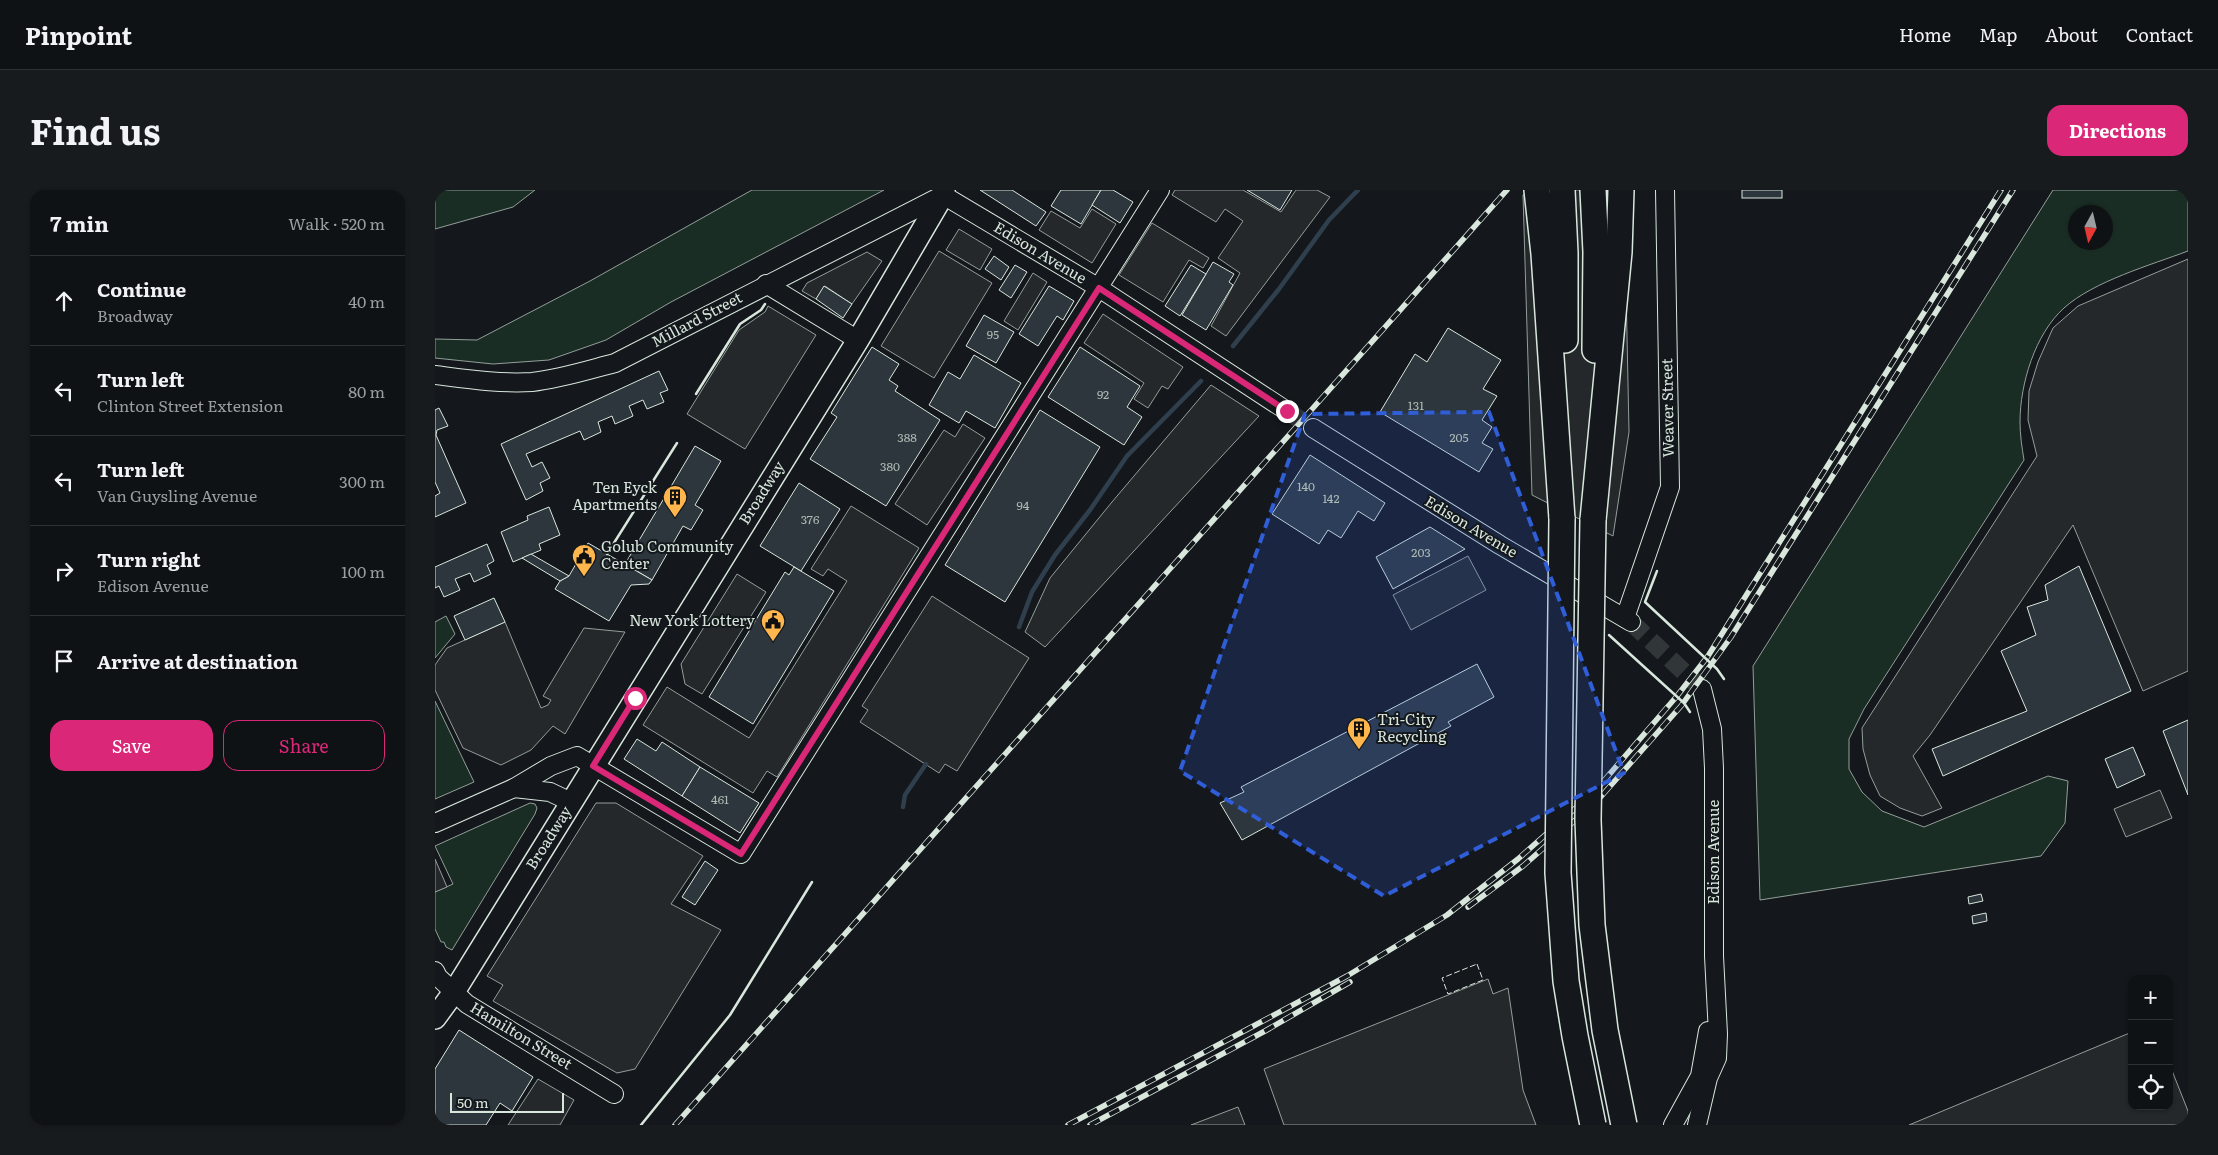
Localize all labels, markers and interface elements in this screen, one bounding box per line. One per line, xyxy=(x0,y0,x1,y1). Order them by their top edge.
text: Pinpoint xyxy=(25,17,132,52)
text: Home xyxy=(1899,21,1951,48)
text: Map xyxy=(1979,21,2017,48)
text: About xyxy=(2045,21,2098,48)
text: Contact xyxy=(2126,21,2193,48)
text: Find us xyxy=(30,104,160,156)
button: Directions xyxy=(2047,105,2188,156)
north arrow xyxy=(2068,205,2113,250)
text: 7 min xyxy=(50,207,109,238)
text: Walk · 520 m xyxy=(288,211,385,235)
street label: Edison Avenue xyxy=(990,215,1092,289)
text: Continue xyxy=(97,275,186,303)
street label: Millard Street xyxy=(647,285,746,352)
icon: ahead xyxy=(50,287,78,315)
text: 40 m xyxy=(348,289,385,313)
text: Broadway xyxy=(97,303,173,327)
house number: 95 xyxy=(987,325,999,343)
street label: Weaver Street xyxy=(1654,358,1679,458)
text: Turn left xyxy=(97,365,184,393)
icon: left xyxy=(50,377,78,405)
text: 80 m xyxy=(348,379,385,403)
house number: 92 xyxy=(1097,385,1109,403)
text: Clinton Street Extension xyxy=(97,393,284,417)
house number: 131 xyxy=(1408,396,1424,414)
route end xyxy=(1276,400,1299,423)
house number: 388 xyxy=(897,428,917,446)
house number: 205 xyxy=(1449,428,1469,446)
text: Turn left xyxy=(97,455,184,483)
street label: Broadway xyxy=(732,456,790,529)
house number: 380 xyxy=(880,457,900,475)
icon: left xyxy=(50,467,78,495)
text: 300 m xyxy=(339,469,385,493)
place label: Ten Eyck Apartments xyxy=(572,475,658,515)
house number: 140 xyxy=(1297,477,1315,495)
text: Van Guysling Avenue xyxy=(97,483,257,507)
building icon: Ten Eyck Apartments xyxy=(662,484,688,518)
house number: 142 xyxy=(1322,489,1340,507)
street label: Edison Avenue xyxy=(1421,489,1523,563)
house number: 94 xyxy=(1017,496,1030,514)
house number: 376 xyxy=(801,510,820,528)
place label: Golub Community Center xyxy=(601,534,734,574)
public building icon: Golub Community Center xyxy=(571,543,597,577)
house number: 203 xyxy=(1411,543,1431,561)
text: Turn right xyxy=(97,545,201,573)
icon: right xyxy=(50,557,78,585)
text: 100 m xyxy=(341,559,385,583)
text: Edison Avenue xyxy=(97,573,209,597)
place label: New York Lottery xyxy=(629,608,755,631)
public building icon: New York Lottery xyxy=(760,608,786,642)
icon: arrive xyxy=(50,647,78,675)
text: Arrive at destination xyxy=(97,647,298,675)
route start xyxy=(624,687,647,710)
place label: Tri-City Recycling xyxy=(1377,707,1447,747)
building icon: Tri-City Recycling xyxy=(1346,716,1372,750)
button: Save xyxy=(50,720,213,771)
button: Share xyxy=(223,720,385,771)
house number: 461 xyxy=(711,790,729,808)
street label: Edison Avenue xyxy=(1701,799,1724,904)
street label: Broadway xyxy=(519,801,577,874)
map controls xyxy=(2128,975,2173,1110)
button: + xyxy=(2128,975,2173,1020)
street label: Hamilton Street xyxy=(466,995,577,1074)
button: − xyxy=(2128,1020,2173,1065)
button: locate xyxy=(2128,1065,2173,1110)
scale bar xyxy=(450,1090,564,1113)
text: 50 m xyxy=(457,1092,489,1112)

